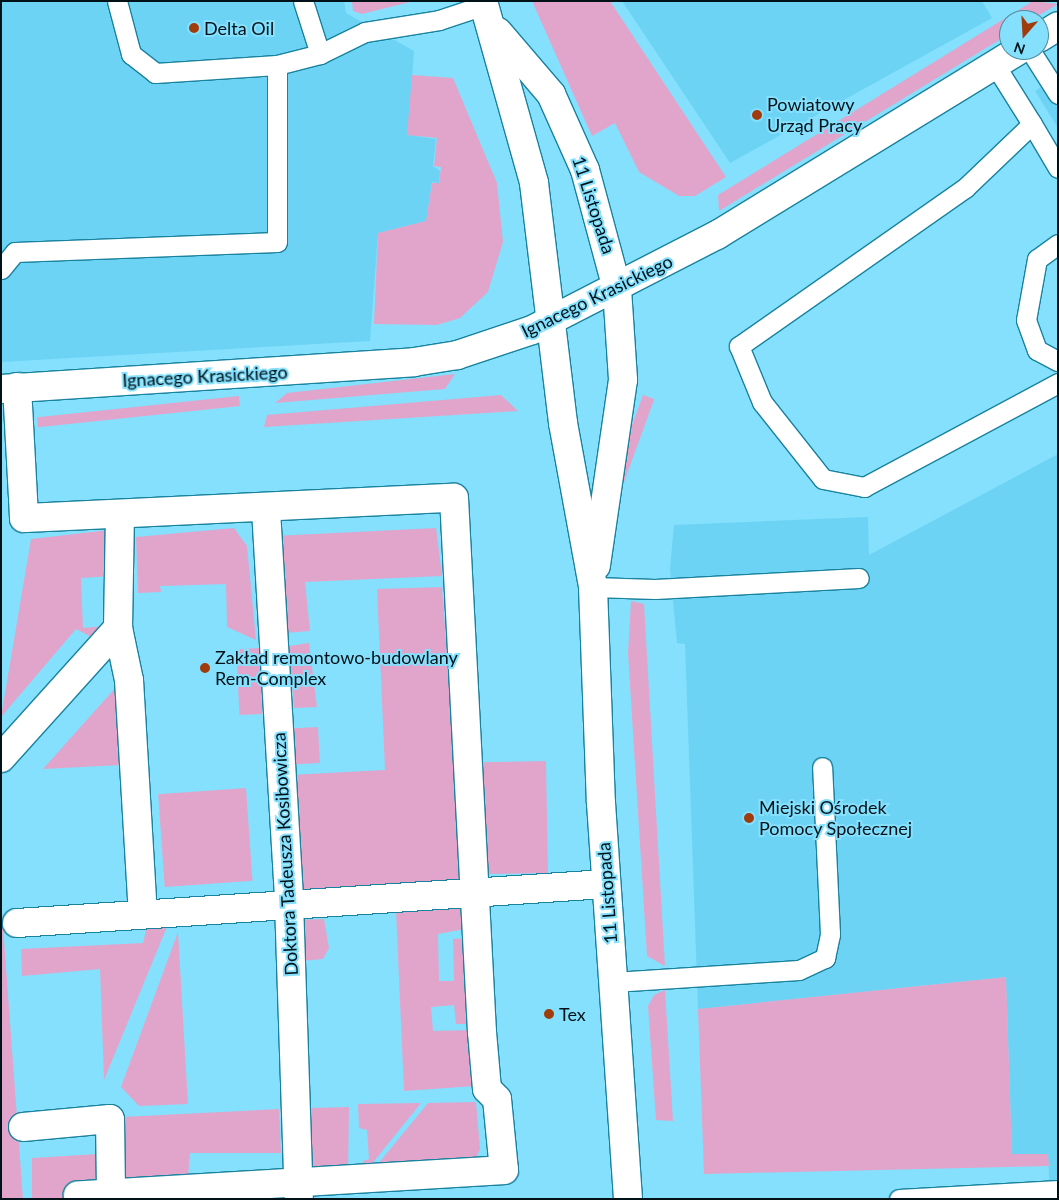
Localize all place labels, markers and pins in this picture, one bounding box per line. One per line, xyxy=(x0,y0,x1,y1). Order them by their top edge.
place label: Delta Oil xyxy=(204,17,274,39)
marker: Delta Oil xyxy=(188,22,200,34)
place label: Powiatowy Urząd Pracy xyxy=(767,94,862,136)
marker: Powiatowy Urząd Pracy xyxy=(751,109,763,121)
place label: Zakład remontowo-budowlany Rem-Complex xyxy=(215,647,458,690)
marker: Zakład remontowo-budowlany Rem-Complex xyxy=(199,662,211,674)
place label: Miejski Ośrodek Pomocy Społecznej xyxy=(759,797,913,840)
marker: Miejski Ośrodek Pomocy Społecznej xyxy=(743,812,755,824)
place label: Tex xyxy=(559,1003,586,1025)
marker: Tex xyxy=(543,1008,555,1020)

